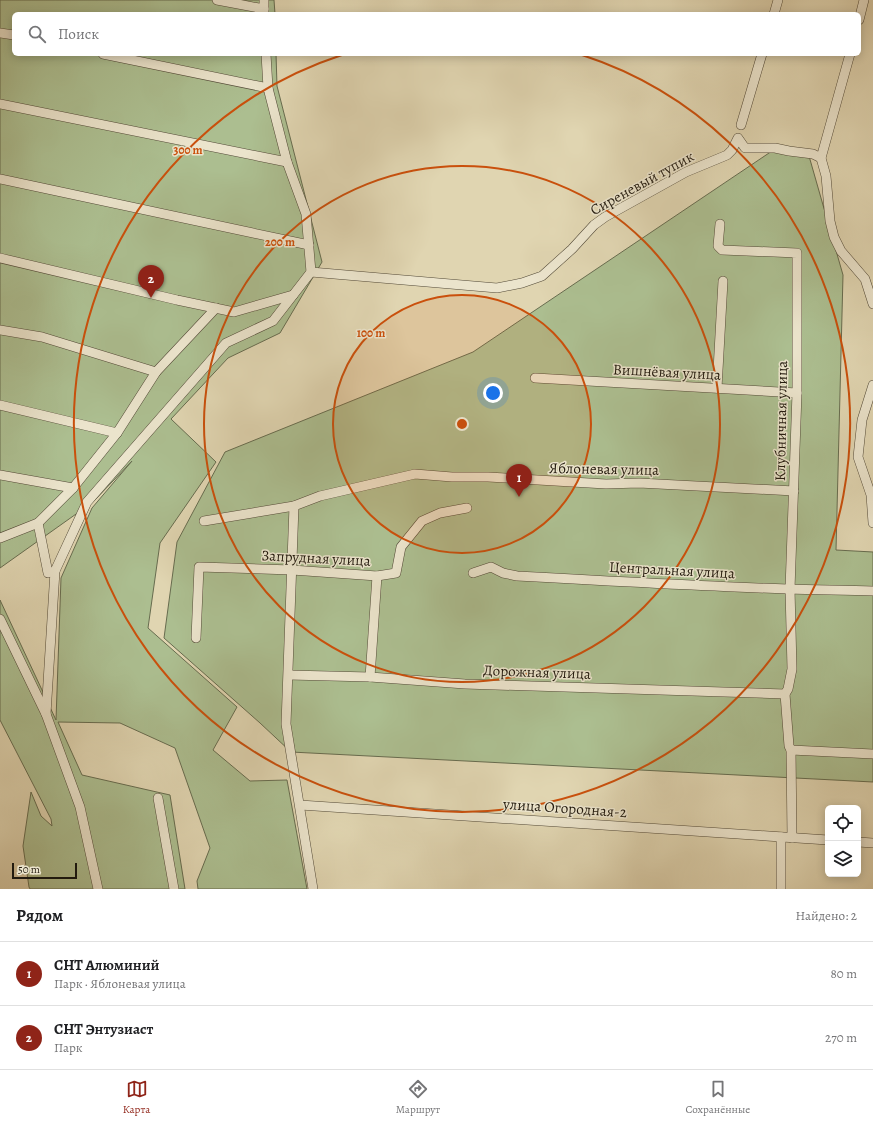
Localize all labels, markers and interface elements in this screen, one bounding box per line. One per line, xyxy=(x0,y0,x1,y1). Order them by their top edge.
search box xyxy=(12,12,861,56)
icon: search xyxy=(26,23,48,45)
text: Поиск xyxy=(58,24,99,44)
text: 300 m xyxy=(173,142,203,158)
street label: Сиреневый тупик xyxy=(587,146,698,220)
text: 200 m xyxy=(265,234,295,250)
pin: 2 xyxy=(138,265,164,298)
text: 100 m xyxy=(357,325,385,341)
street label: Вишнёвая улица xyxy=(613,359,722,385)
street label: Клубничная улица xyxy=(770,360,792,481)
your location xyxy=(483,383,503,403)
centre of rings xyxy=(455,417,469,431)
street label: Яблоневая улица xyxy=(549,458,659,480)
pin: 1 xyxy=(506,464,532,497)
street label: Запрудная улица xyxy=(261,545,371,571)
street label: Центральная улица xyxy=(609,557,735,583)
street label: Дорожная улица xyxy=(483,660,591,684)
street label: улица Огородная-2 xyxy=(501,794,628,822)
map controls xyxy=(825,805,861,877)
button: locate xyxy=(825,805,861,841)
button: layers xyxy=(825,841,861,877)
scale bar xyxy=(12,861,77,880)
text: 50 m xyxy=(18,862,40,877)
text: Рядом xyxy=(16,904,63,927)
text: Найдено: 2 xyxy=(796,907,857,924)
text: СНТ Алюминий xyxy=(54,955,159,975)
text: 1 xyxy=(27,965,31,982)
text: 80 m xyxy=(830,965,857,982)
text: Парк · Яблоневая улица xyxy=(54,975,186,992)
text: СНТ Энтузиаст xyxy=(54,1019,153,1039)
text: 2 xyxy=(26,1029,32,1046)
text: 270 m xyxy=(825,1029,857,1046)
text: Парк xyxy=(54,1039,83,1056)
tab: Карта xyxy=(123,1078,150,1117)
tab: Маршрут xyxy=(396,1078,440,1117)
tab: Сохранённые xyxy=(685,1078,750,1117)

